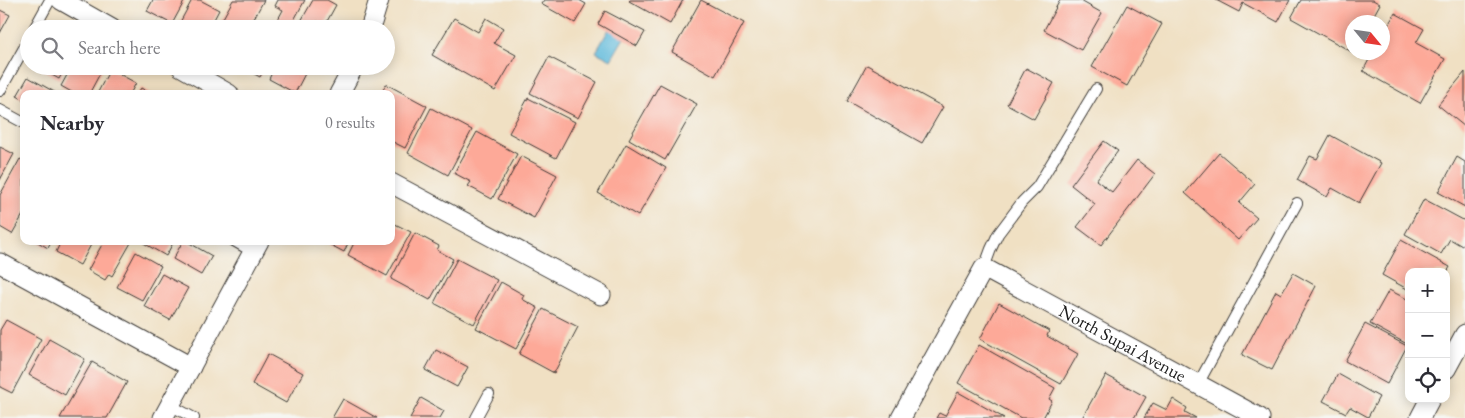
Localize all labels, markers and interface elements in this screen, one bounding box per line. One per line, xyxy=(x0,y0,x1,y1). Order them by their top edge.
north arrow xyxy=(1345,15,1390,60)
search box xyxy=(20,20,395,75)
icon: search xyxy=(38,34,66,62)
text: Search here xyxy=(78,35,160,60)
text: Nearby xyxy=(40,109,104,136)
text: 0 results xyxy=(325,112,375,133)
map controls xyxy=(1405,268,1450,403)
button: + xyxy=(1405,268,1450,313)
street label: North Supai Avenue xyxy=(1055,299,1190,387)
button: − xyxy=(1405,313,1450,358)
button: locate xyxy=(1405,358,1450,403)

